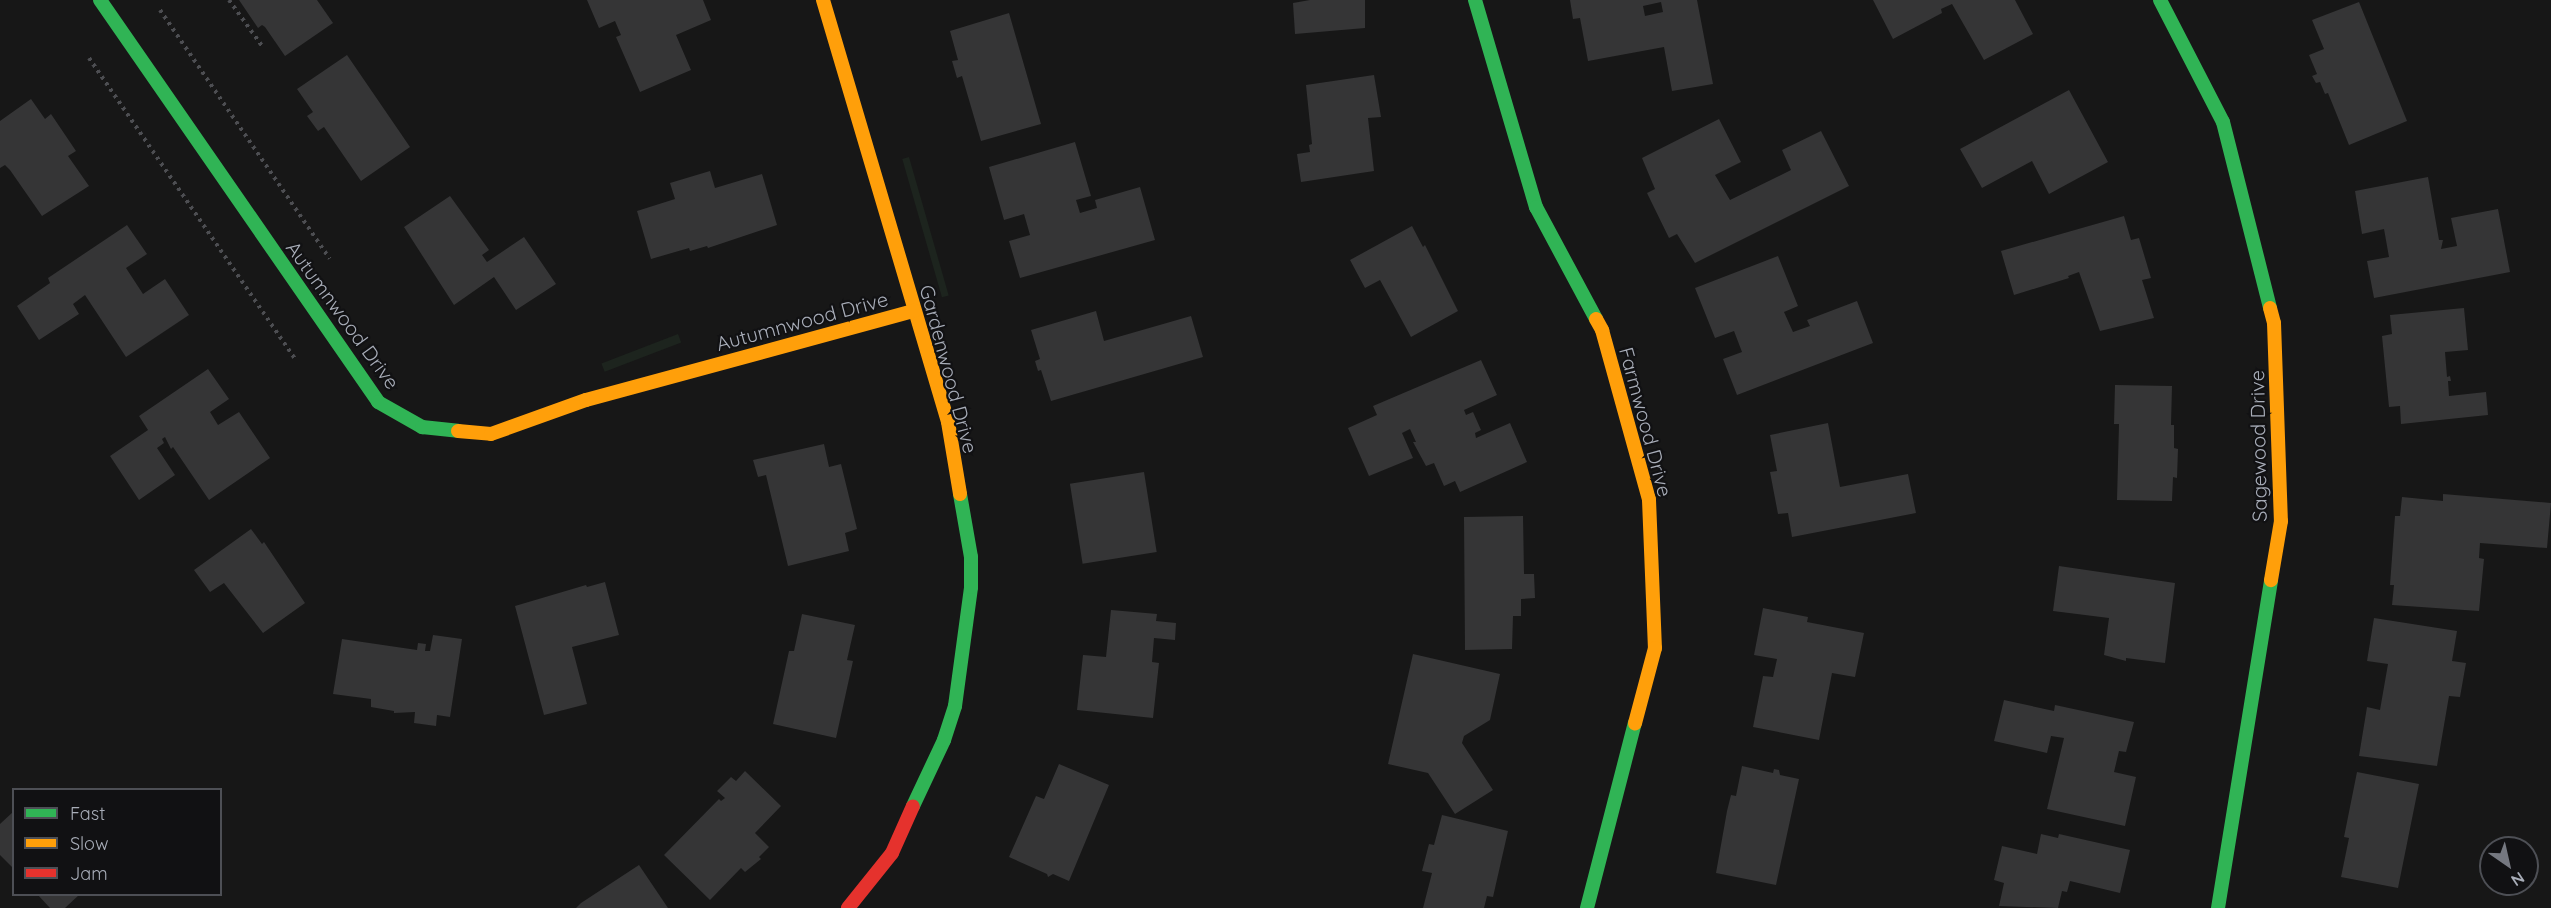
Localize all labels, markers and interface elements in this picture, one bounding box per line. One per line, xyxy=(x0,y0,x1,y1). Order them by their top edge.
street label: Autumnwood Drive xyxy=(281,236,405,394)
street label: Gardenwood Drive xyxy=(915,282,983,456)
street label: Autumnwood Drive xyxy=(713,287,891,355)
street label: Farmwood Drive xyxy=(1614,345,1678,499)
street label: Sagewood Drive xyxy=(2245,370,2271,522)
legend xyxy=(12,788,222,896)
text: Fast xyxy=(70,802,105,825)
text: Slow xyxy=(70,832,108,855)
north arrow xyxy=(2479,836,2539,896)
text: Jam xyxy=(70,862,108,885)
text: N xyxy=(2507,868,2528,891)

